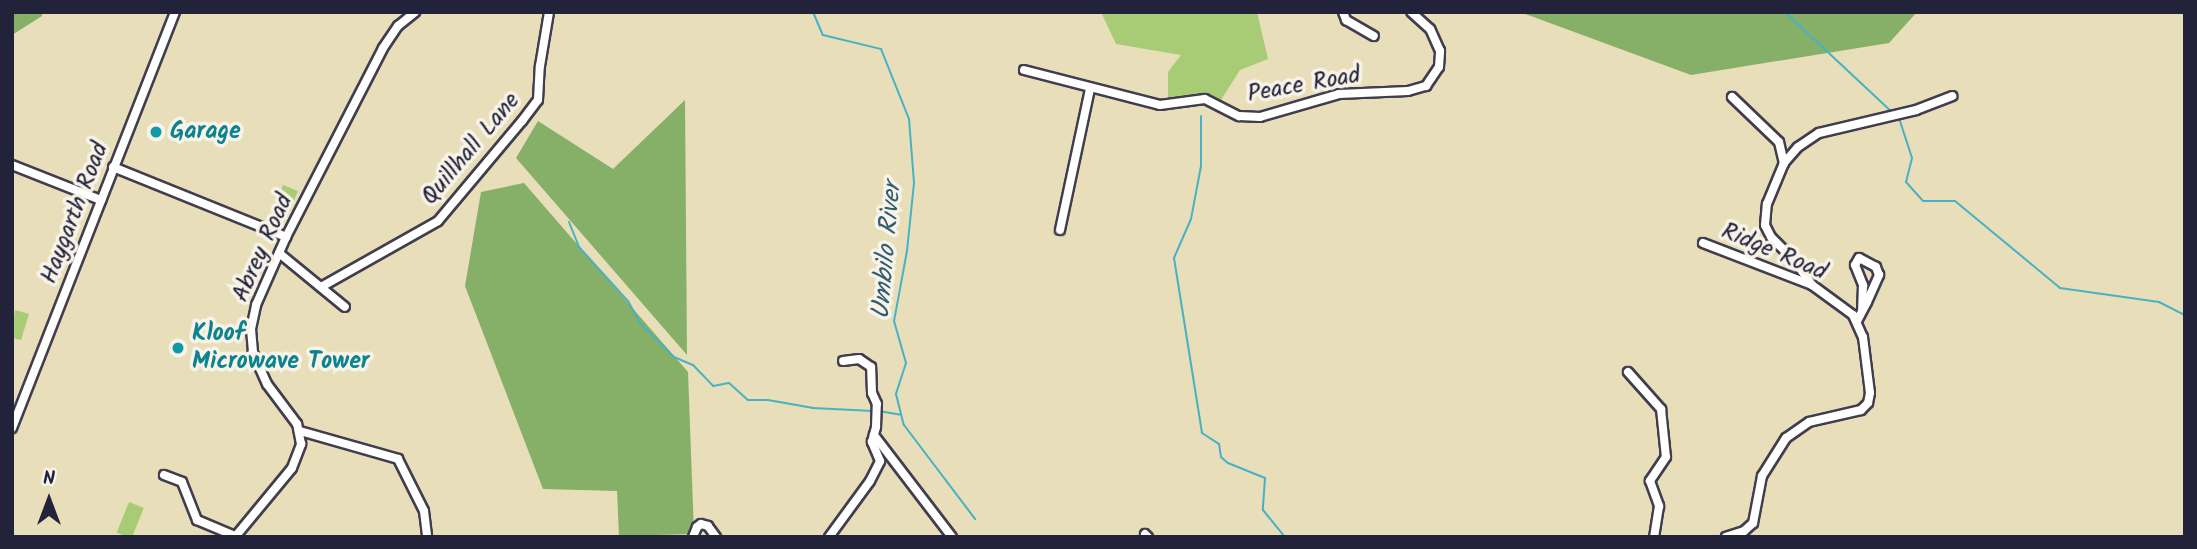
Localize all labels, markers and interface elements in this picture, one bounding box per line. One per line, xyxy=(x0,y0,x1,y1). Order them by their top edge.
street label: Peace Road xyxy=(1245,61,1363,109)
street label: Quillhall Lane xyxy=(416,87,526,211)
place label: Garage xyxy=(170,118,241,146)
marker: Garage xyxy=(148,124,164,140)
street label: Haygarth Road xyxy=(35,138,115,288)
water label: Umbilo River xyxy=(866,181,910,321)
street label: Abrey Road xyxy=(226,190,300,306)
street label: Ridge Road xyxy=(1717,217,1831,287)
place label: Kloof Microwave Tower xyxy=(192,320,370,376)
marker: Kloof Microwave Tower xyxy=(170,340,186,356)
text: N xyxy=(43,464,55,494)
north arrow xyxy=(14,465,84,535)

